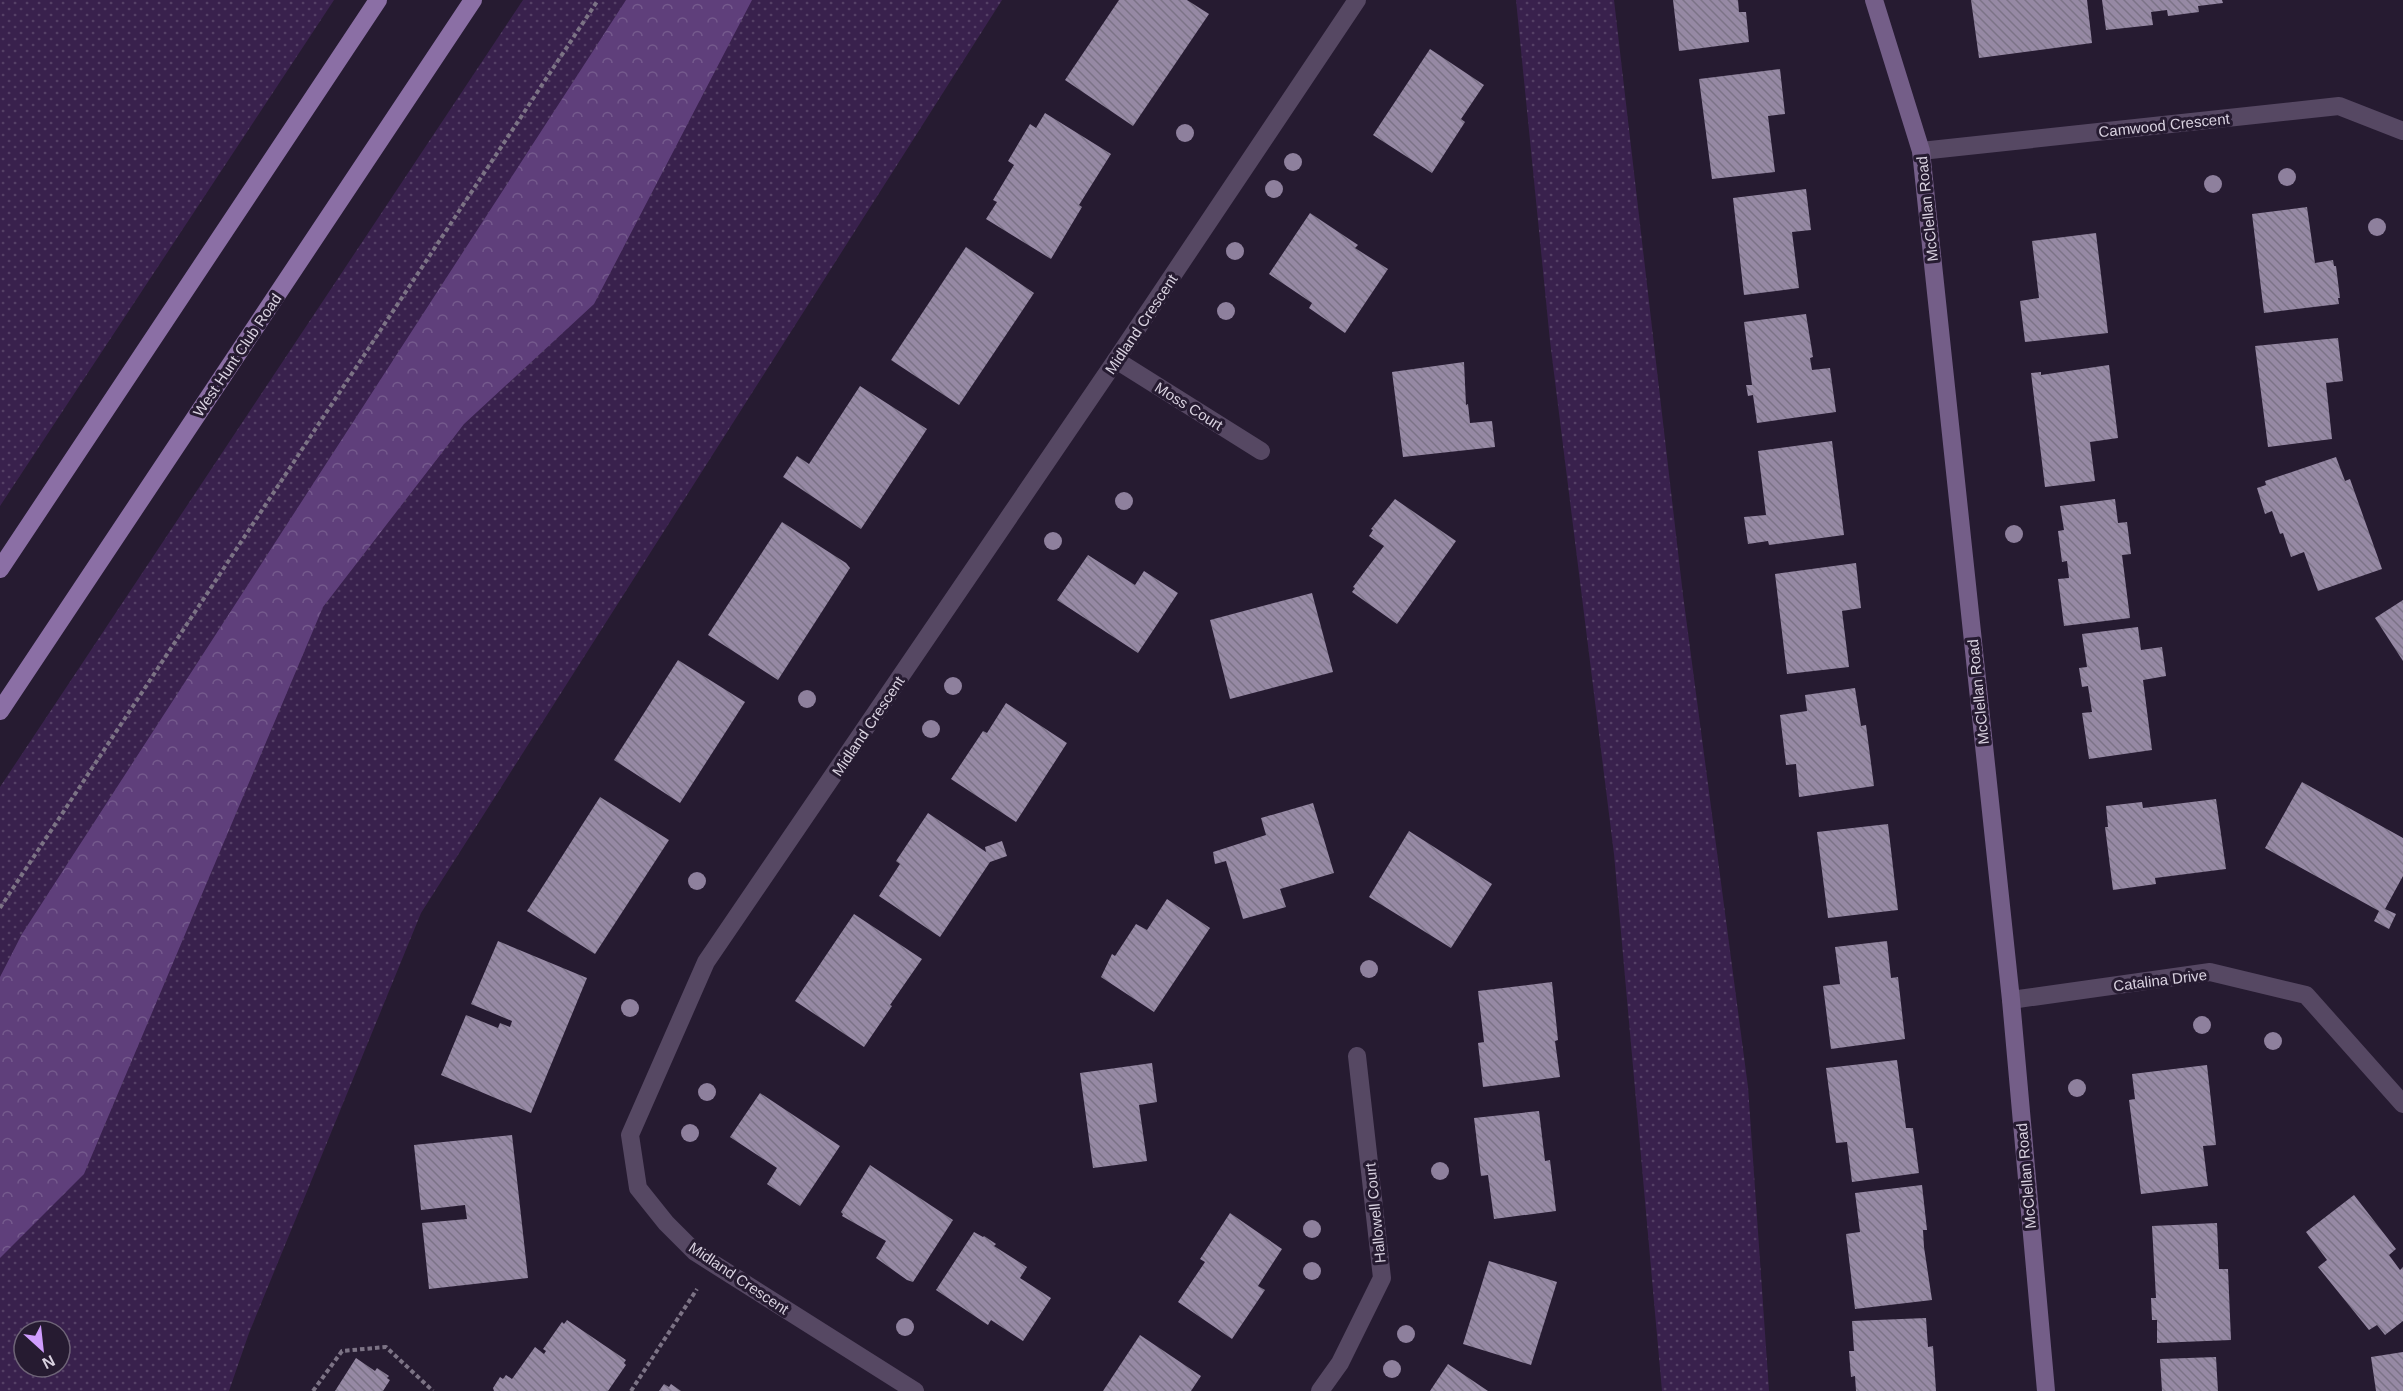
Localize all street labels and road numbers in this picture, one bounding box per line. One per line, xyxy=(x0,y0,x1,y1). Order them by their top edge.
street label: Camwood Crescent xyxy=(2098,110,2231,140)
street label: McClellan Road xyxy=(1913,155,1941,263)
street label: Midland Crescent xyxy=(1101,270,1181,377)
street label: West Hunt Club Road xyxy=(189,290,285,420)
street label: Moss Court xyxy=(1152,378,1227,434)
street label: McClellan Road xyxy=(1964,638,1992,746)
street label: Midland Crescent xyxy=(828,672,908,779)
street label: Catalina Drive xyxy=(2112,966,2208,994)
street label: McClellan Road xyxy=(2013,1123,2039,1229)
street label: Hallowell Court xyxy=(1361,1161,1389,1264)
street label: Midland Crescent xyxy=(686,1238,793,1318)

